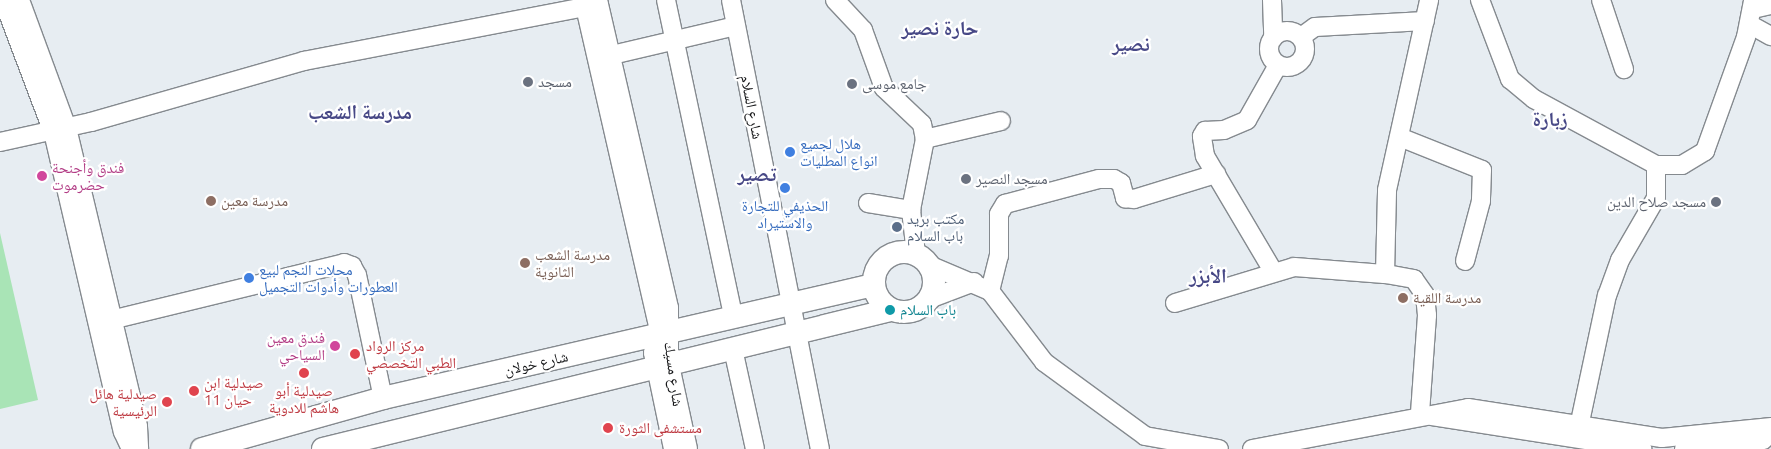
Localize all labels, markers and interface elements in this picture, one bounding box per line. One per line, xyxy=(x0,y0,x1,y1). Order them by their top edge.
district label: حارة نصير xyxy=(901,15,979,39)
district label: نصير xyxy=(1112,31,1150,55)
place label: مسجد xyxy=(538,73,572,91)
street label: شارع السلام xyxy=(737,73,767,141)
place label: جامع موسى xyxy=(862,75,927,93)
marker: مسجد xyxy=(522,76,534,88)
marker: جامع موسى xyxy=(846,78,858,90)
district label: مدرسة الشعب xyxy=(308,99,412,123)
district label: زبارة xyxy=(1533,106,1567,130)
place label: هلال لجميع انواع المطليات xyxy=(800,134,878,169)
marker: هلال لجميع انواع المطليات xyxy=(784,146,796,158)
place label: فندق وأجنحة حضرموت xyxy=(52,158,124,193)
district label: تصير xyxy=(738,161,776,185)
marker: فندق وأجنحة حضرموت xyxy=(36,170,48,182)
place label: مسجد النصير xyxy=(976,170,1048,188)
marker: مسجد النصير xyxy=(960,173,972,185)
marker: الحذيفي للتجارة والاستيراد xyxy=(779,182,791,194)
place label: مدرسة معين xyxy=(221,192,288,210)
place label: مسجد صلاح الدين xyxy=(1607,193,1706,211)
marker: مدرسة معين xyxy=(205,195,217,207)
place label: الحذيفي للتجارة والاستيراد xyxy=(742,196,828,231)
marker: مسجد صلاح الدين xyxy=(1710,196,1722,208)
place label: مكتب بريد باب السلام xyxy=(907,209,964,244)
marker: مكتب بريد باب السلام xyxy=(891,221,903,233)
place label: مدرسة الشعب الثانوية xyxy=(535,245,610,280)
marker: مدرسة الشعب الثانوية xyxy=(519,257,531,269)
place label: محلات النجم لبيع العطورات وأدوات التجميل xyxy=(259,260,398,295)
district label: الأبزر xyxy=(1189,263,1227,287)
marker: محلات النجم لبيع العطورات وأدوات التجميل xyxy=(243,272,255,284)
place label: مدرسة اللقية xyxy=(1413,289,1481,307)
marker: مدرسة اللقية xyxy=(1397,292,1409,304)
place label: باب السلام xyxy=(900,301,956,319)
marker: باب السلام xyxy=(884,304,896,316)
place label: فندق معين السياحي xyxy=(267,328,325,363)
place label: مركز الرواد الطبي التخصصي xyxy=(366,336,456,371)
marker: فندق معين السياحي xyxy=(329,340,341,352)
street label: شارع مسيك xyxy=(661,340,687,408)
marker: مركز الرواد الطبي التخصصي xyxy=(348,347,362,361)
street label: شارع خولان xyxy=(502,347,570,379)
marker: صيدلية أبو هاشم للادوية xyxy=(298,367,310,379)
place label: صيدلية ابن حيان 11 xyxy=(204,373,264,408)
place label: صيدلية أبو هاشم للادوية xyxy=(269,381,339,416)
place label: صيدلية هائل الرئيسية xyxy=(90,384,157,419)
marker: صيدلية ابن حيان 11 xyxy=(188,385,200,397)
marker: صيدلية هائل الرئيسية xyxy=(161,396,173,408)
place label: مستشفى الثورة xyxy=(619,419,702,437)
marker: مستشفى الثورة xyxy=(601,421,615,435)

